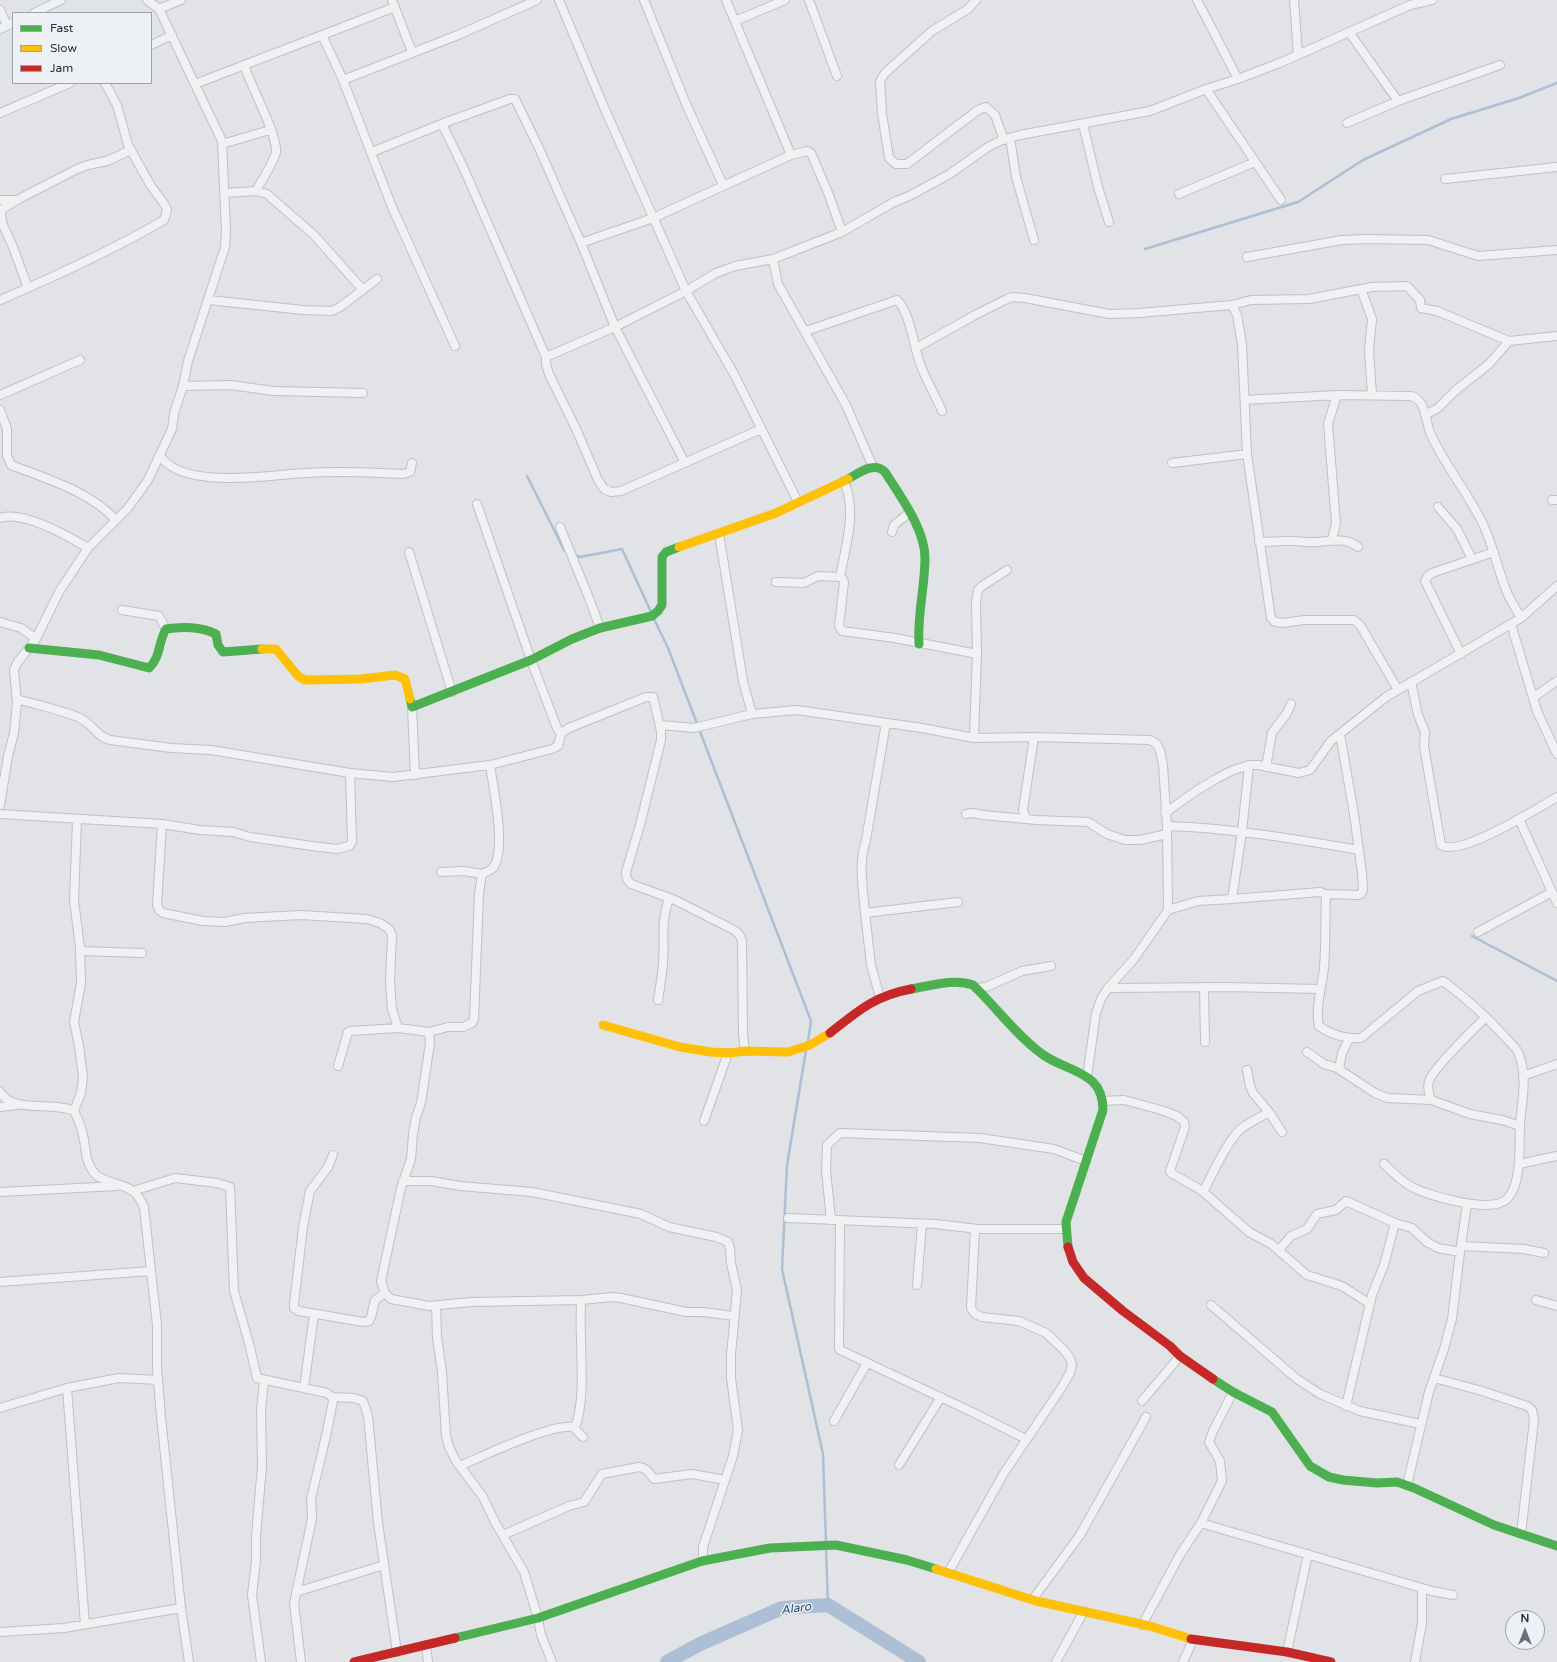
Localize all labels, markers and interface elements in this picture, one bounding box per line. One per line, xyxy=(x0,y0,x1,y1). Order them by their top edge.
legend xyxy=(12,12,152,84)
text: Fast xyxy=(50,21,73,35)
text: Slow xyxy=(50,41,77,55)
text: Jam xyxy=(50,61,73,75)
water label: Alaro xyxy=(780,1600,812,1618)
north arrow xyxy=(1505,1610,1545,1650)
text: N xyxy=(1521,1612,1529,1625)

